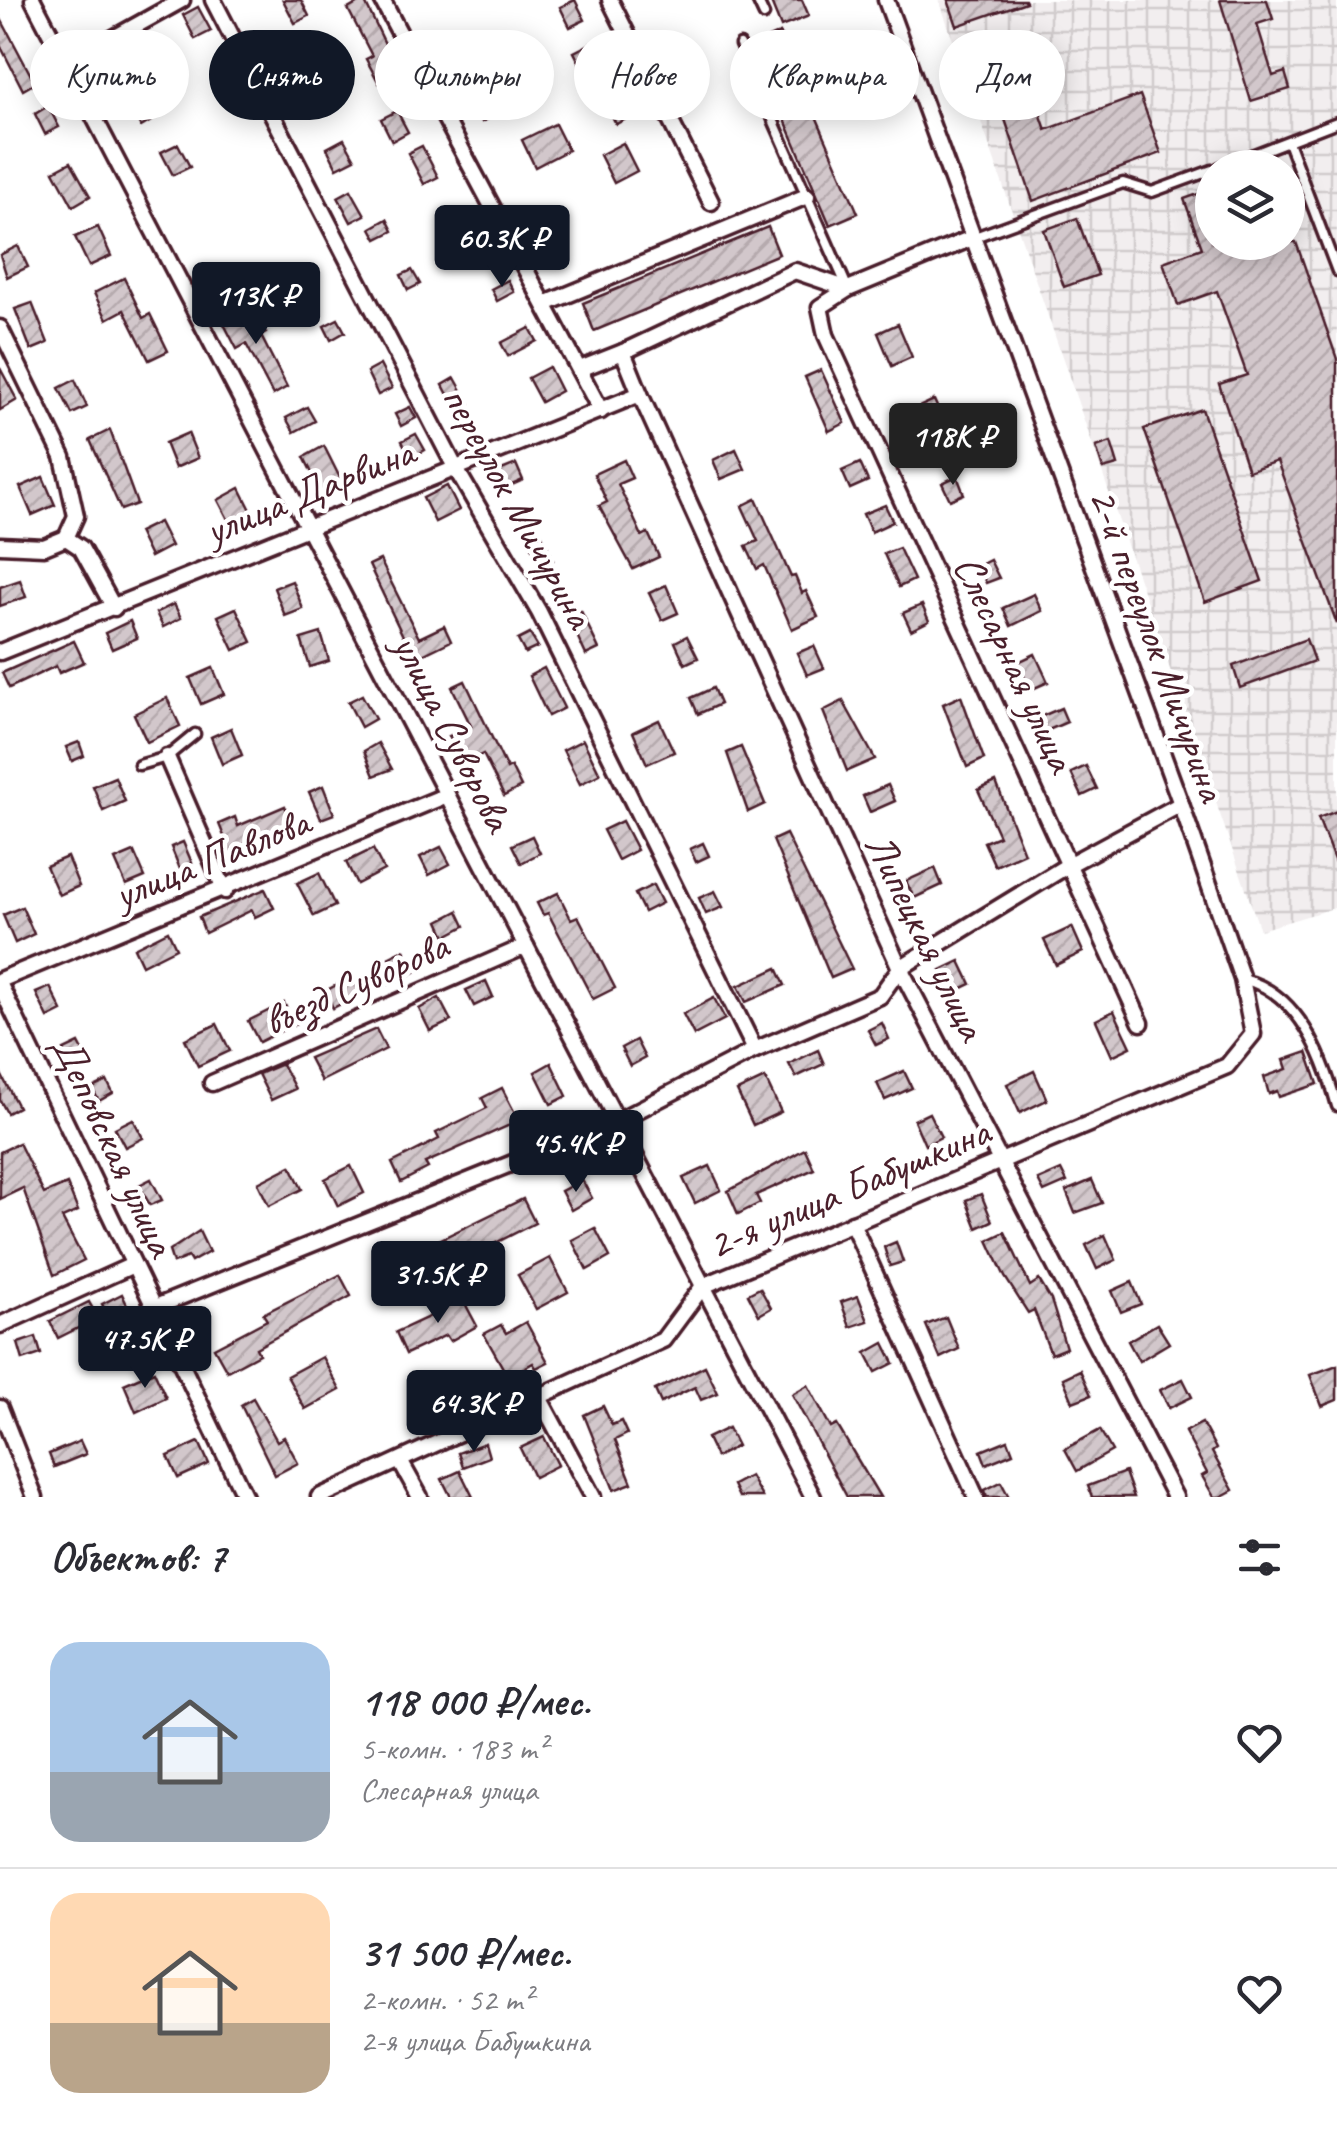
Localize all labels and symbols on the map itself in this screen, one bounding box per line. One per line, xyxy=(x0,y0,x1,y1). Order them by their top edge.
pin: 60.3K ₽ xyxy=(410,205,594,290)
pin: 113K ₽ xyxy=(175,262,337,347)
street label: переулок Мичурина xyxy=(429,376,608,640)
pin: 118K ₽ xyxy=(872,403,1034,488)
street label: улица Дарвина xyxy=(194,424,425,558)
street label: 2-й переулок Мичурина xyxy=(1076,481,1240,811)
street label: Слесарная улица xyxy=(941,547,1089,783)
street label: улица Суворова xyxy=(379,623,526,842)
street label: улица Павлова xyxy=(103,794,320,923)
street label: Липецкая улица xyxy=(853,825,1000,1051)
street label: въезд Суворова xyxy=(255,918,459,1048)
street label: Деповская улица xyxy=(39,1027,189,1267)
street label: 2-я улица Бабушкина xyxy=(700,1104,1000,1272)
pin: 45.4K ₽ xyxy=(484,1110,668,1195)
pin: 31.5K ₽ xyxy=(346,1241,530,1326)
pin: 47.5K ₽ xyxy=(53,1306,237,1391)
pin: 64.3K ₽ xyxy=(382,1370,566,1455)

